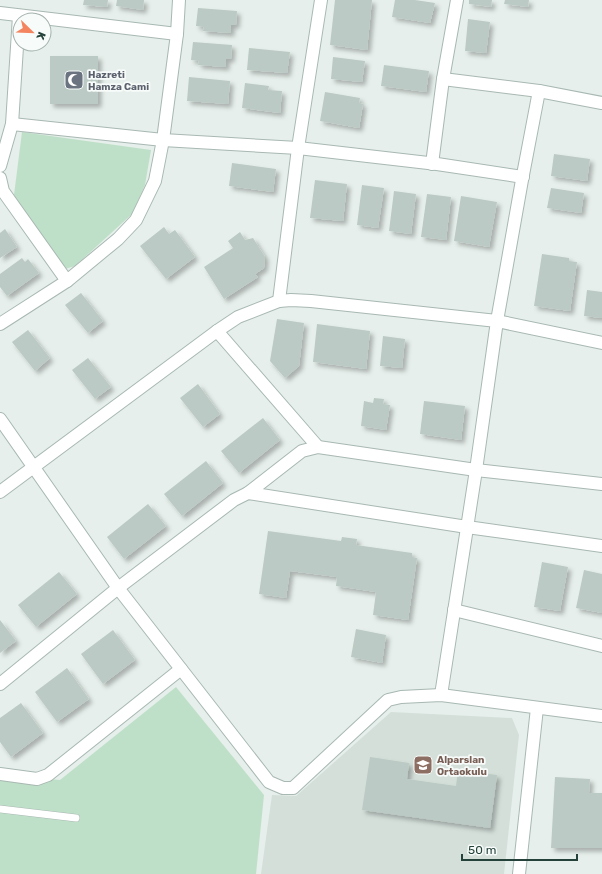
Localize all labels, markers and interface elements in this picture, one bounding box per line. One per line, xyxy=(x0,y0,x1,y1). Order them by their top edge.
north arrow xyxy=(12,12,52,52)
text: K xyxy=(33,30,48,42)
mosque icon: Hazreti Hamza Cami xyxy=(63,69,85,91)
place label: Hazreti Hamza Cami xyxy=(88,69,149,93)
school or university icon: Alparslan Ortaokulu xyxy=(412,754,434,776)
place label: Alparslan Ortaokulu xyxy=(437,754,487,778)
scale bar xyxy=(462,836,577,862)
text: 50 m xyxy=(468,843,496,857)

